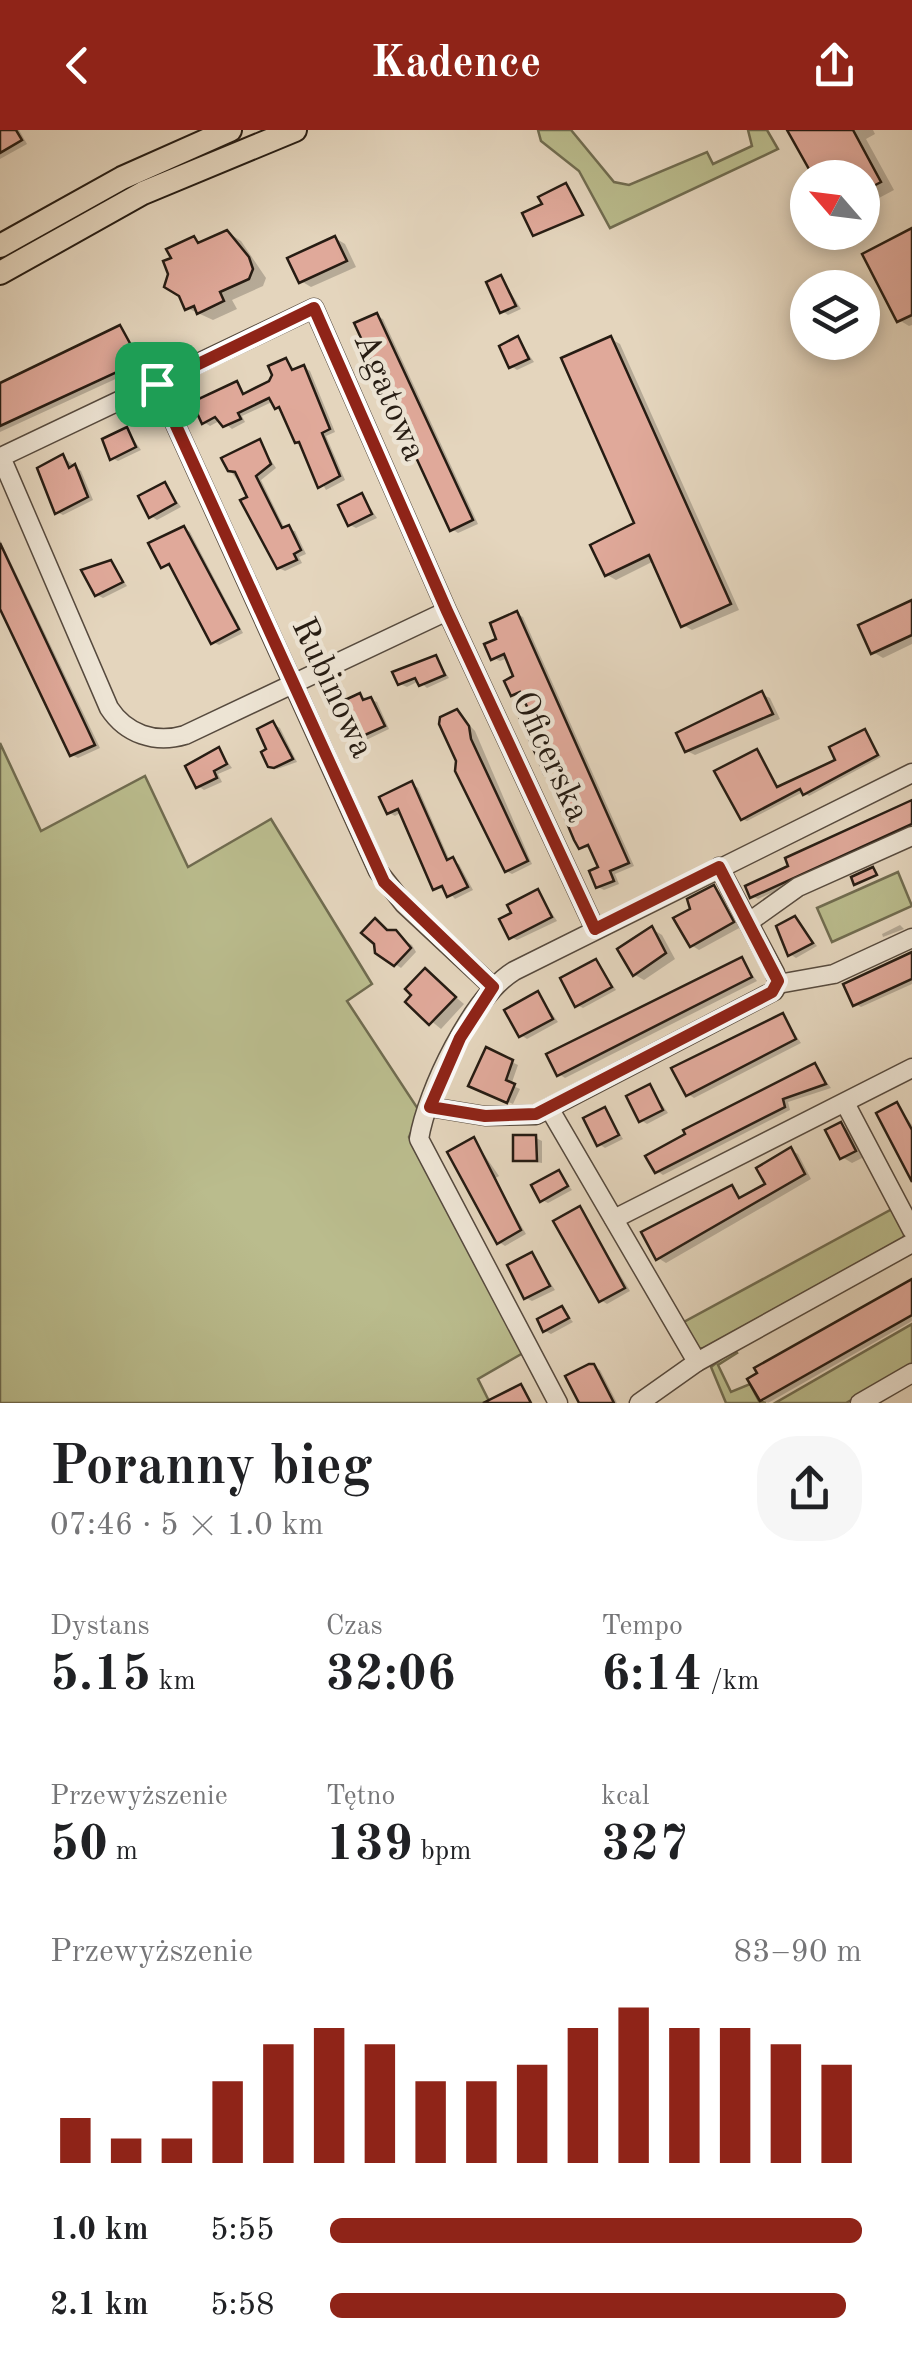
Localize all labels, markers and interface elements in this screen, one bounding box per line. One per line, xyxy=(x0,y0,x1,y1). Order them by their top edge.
icon: back xyxy=(50,38,105,93)
icon: share xyxy=(807,38,862,93)
text: Kadence xyxy=(371,42,541,87)
north arrow xyxy=(790,160,880,250)
map controls xyxy=(790,160,880,360)
button: layers xyxy=(790,270,880,360)
street label: Agatowa xyxy=(346,328,432,466)
pin xyxy=(115,342,200,427)
icon: arrive xyxy=(130,357,185,412)
street label: Rubinowa xyxy=(284,613,380,763)
street label: Oficerska xyxy=(505,686,595,828)
button: share xyxy=(757,1436,862,1541)
text: Poranny bieg xyxy=(50,1441,372,1496)
text: 07:46 · 5 × 1.0 km xyxy=(50,1510,324,1542)
text: Dystans xyxy=(50,1613,150,1641)
text: Czas xyxy=(326,1613,383,1641)
text: Tempo xyxy=(601,1613,683,1641)
text: 5.15 xyxy=(50,1651,151,1701)
text: 32:06 xyxy=(326,1651,456,1701)
text: 6:14 xyxy=(601,1651,702,1701)
text: km xyxy=(151,1668,196,1696)
text: /km xyxy=(702,1668,760,1696)
text: Przewyższenie xyxy=(50,1783,228,1811)
text: Tętno xyxy=(326,1783,395,1811)
text: kcal xyxy=(601,1783,650,1811)
text: 50 xyxy=(50,1821,108,1871)
text: 139 xyxy=(326,1821,413,1871)
text: 327 xyxy=(601,1821,688,1871)
text: m xyxy=(108,1838,138,1866)
text: bpm xyxy=(413,1838,472,1866)
text: Przewyższenie xyxy=(50,1937,253,1969)
text: 83–90 m xyxy=(734,1937,862,1969)
text: 1.0 km xyxy=(50,2215,149,2247)
text: 5:55 xyxy=(210,2215,275,2247)
text: 2.1 km xyxy=(50,2290,149,2322)
text: 5:58 xyxy=(210,2290,275,2322)

